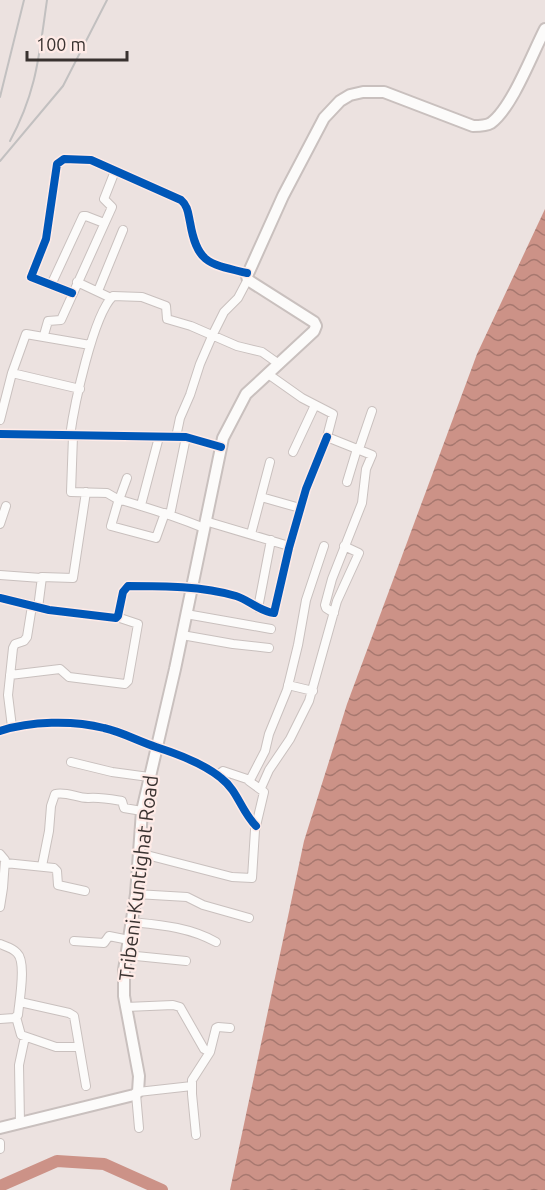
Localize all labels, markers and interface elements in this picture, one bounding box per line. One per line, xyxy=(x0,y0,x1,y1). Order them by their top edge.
scale bar xyxy=(27,24,128,62)
text: 100 m xyxy=(36,34,86,54)
street label: Tribeni-Kuntighat Road xyxy=(114,774,162,982)

